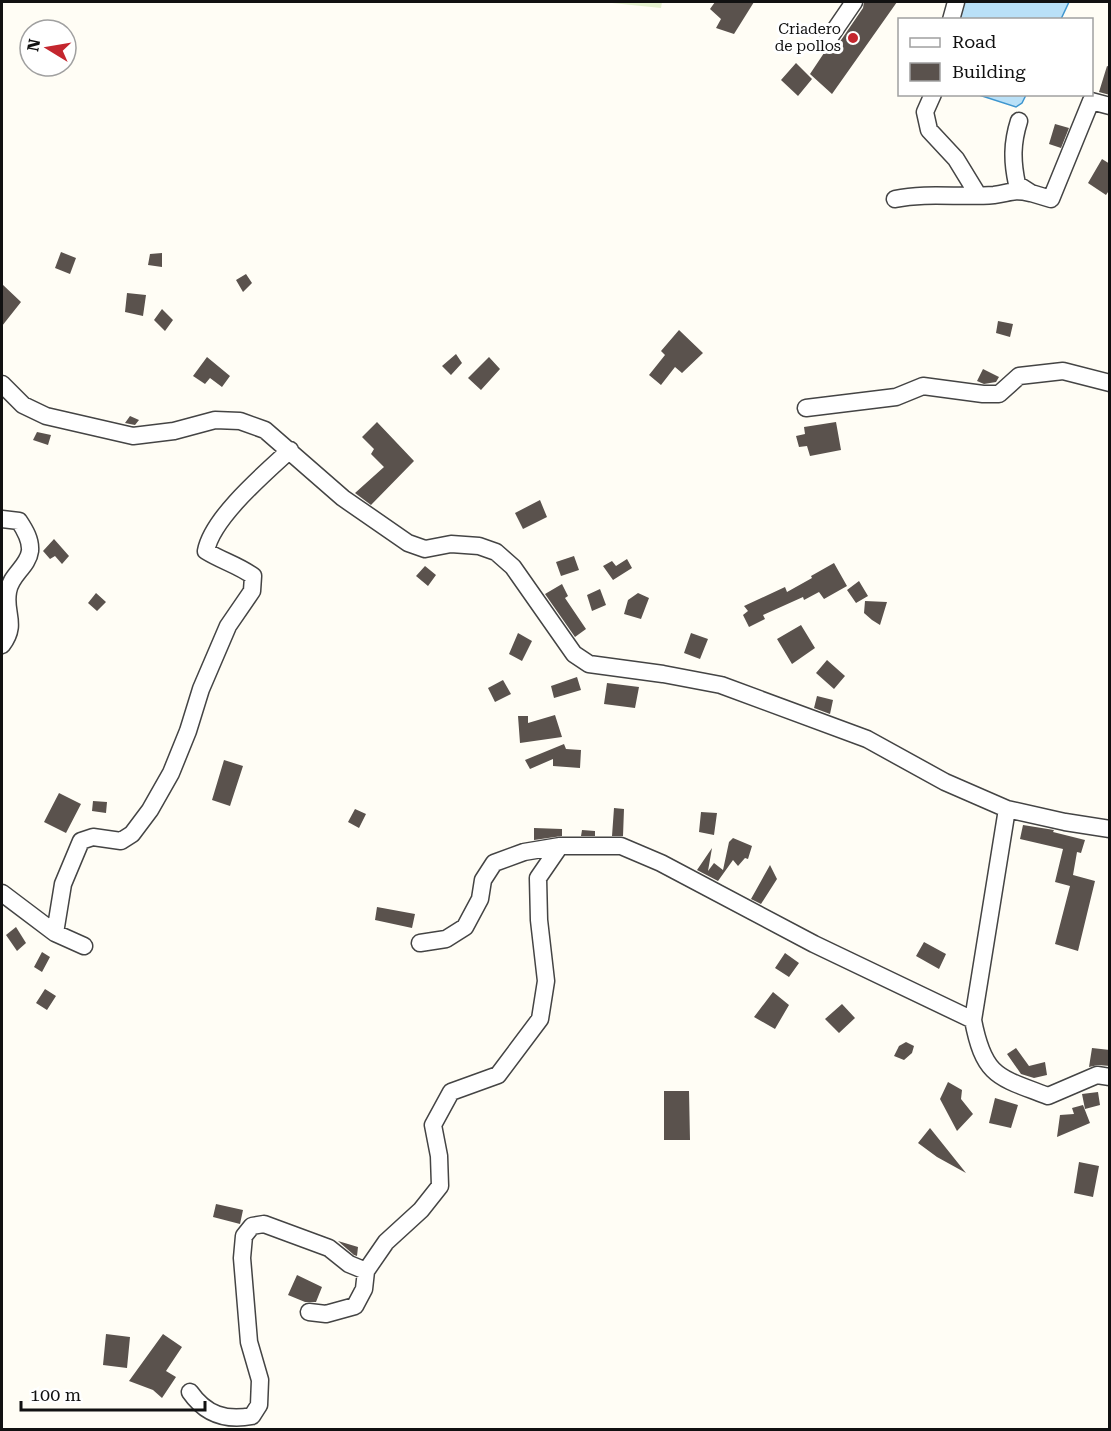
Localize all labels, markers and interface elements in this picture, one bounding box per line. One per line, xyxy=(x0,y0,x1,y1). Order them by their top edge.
north arrow xyxy=(18,18,78,78)
legend xyxy=(898,18,1093,96)
place label: Criadero de pollos xyxy=(775,20,841,55)
marker: Criadero de pollos xyxy=(846,31,860,45)
text: Road xyxy=(952,31,997,52)
text: N xyxy=(23,37,44,53)
text: Building xyxy=(952,61,1026,82)
scale bar xyxy=(21,1374,206,1412)
text: 100 m xyxy=(30,1384,81,1405)

